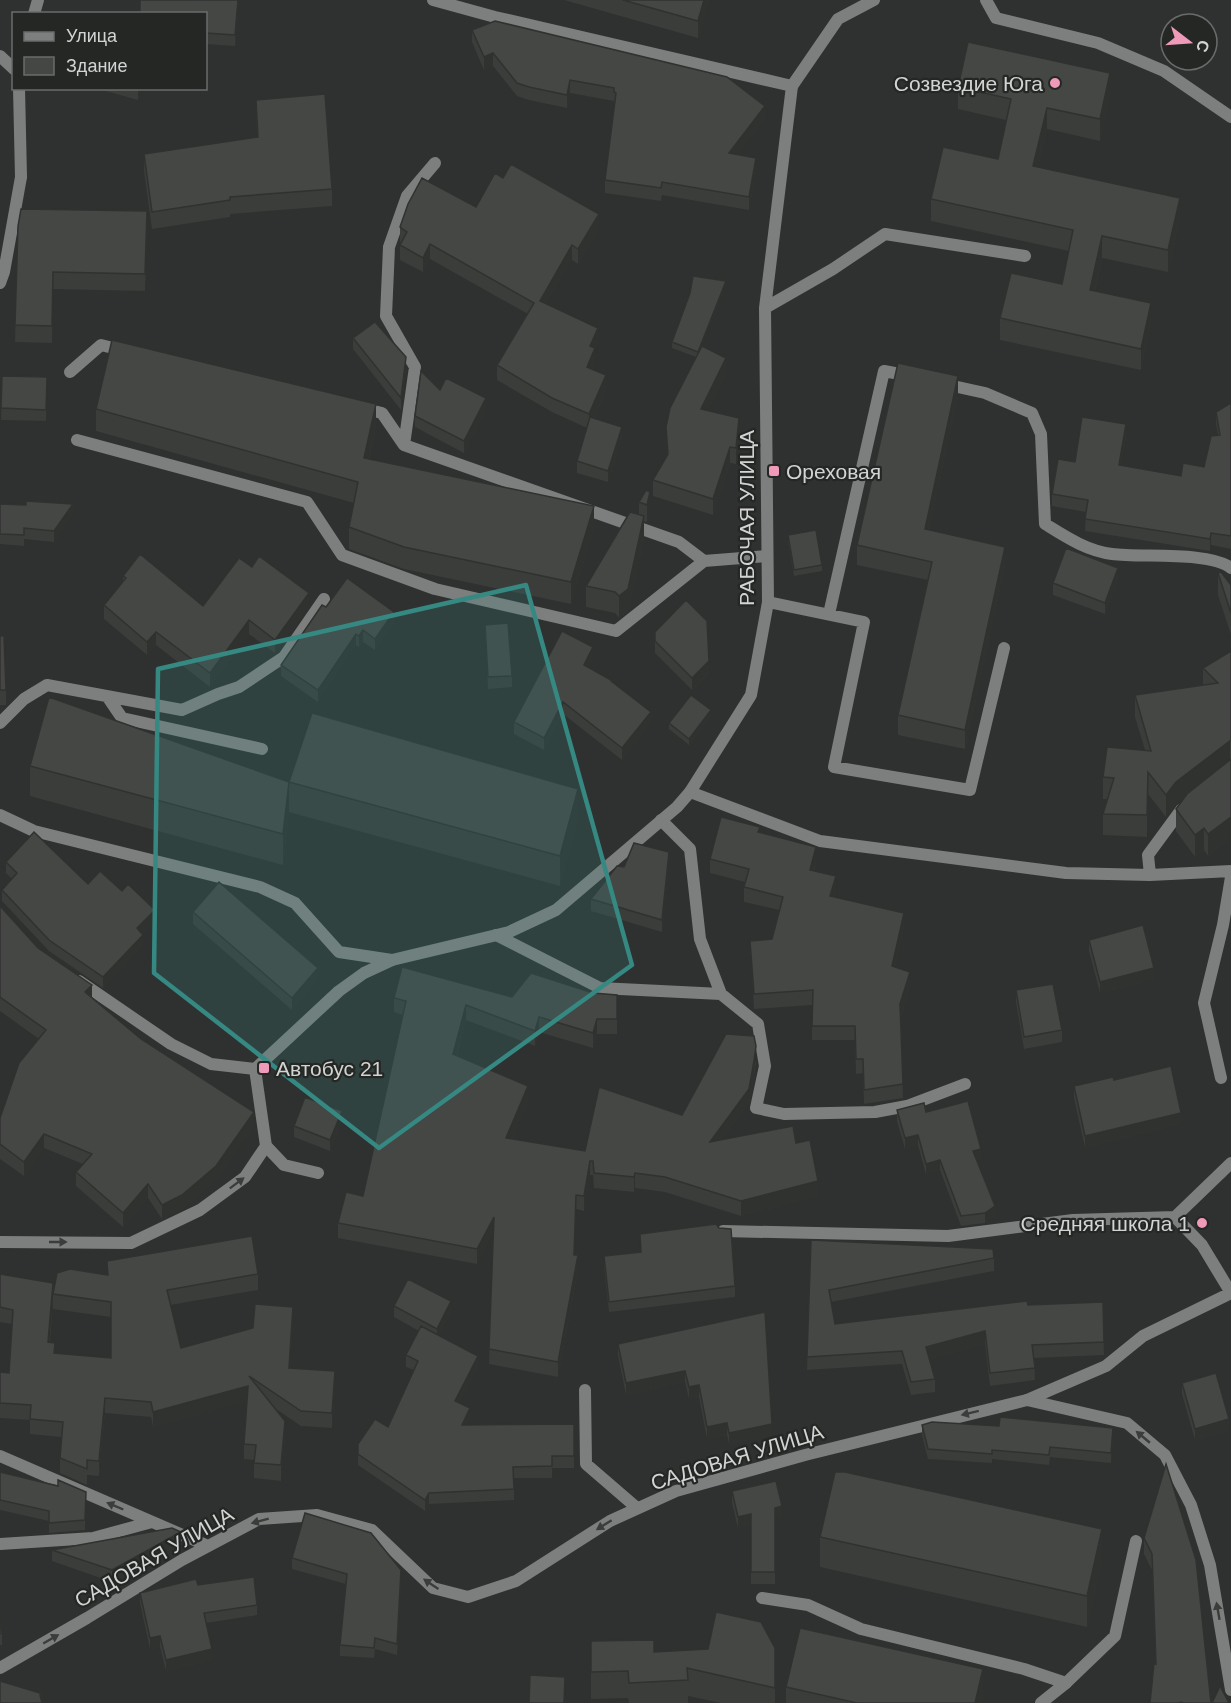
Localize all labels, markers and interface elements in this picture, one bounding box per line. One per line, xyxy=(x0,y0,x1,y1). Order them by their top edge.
legend xyxy=(12,12,207,90)
north arrow xyxy=(1159,12,1219,72)
text: Улица xyxy=(66,26,118,46)
text: С xyxy=(1193,38,1213,55)
text: Здание xyxy=(66,56,127,76)
place label: Созвездие Юга xyxy=(894,72,1043,95)
marker: Созвездие Юга xyxy=(1048,76,1062,90)
street label: РАБОЧАЯ УЛИЦА xyxy=(735,430,758,606)
place label: Ореховая xyxy=(786,460,881,483)
marker: Ореховая xyxy=(767,464,781,478)
place label: Автобус 21 xyxy=(276,1057,383,1080)
marker: Автобус 21 xyxy=(257,1061,271,1075)
one-way arrow xyxy=(230,1177,245,1189)
place label: Средняя школа 1 xyxy=(1021,1212,1190,1235)
marker: Средняя школа 1 xyxy=(1195,1216,1209,1230)
one-way arrow xyxy=(49,1237,68,1247)
one-way arrow xyxy=(961,1409,979,1419)
street label: САДОВАЯ УЛИЦА xyxy=(648,1420,826,1494)
one-way arrow xyxy=(1135,1430,1151,1443)
one-way arrow xyxy=(106,1501,124,1511)
street label: САДОВАЯ УЛИЦА xyxy=(71,1502,237,1612)
one-way arrow xyxy=(251,1517,269,1526)
one-way arrow xyxy=(596,1519,612,1530)
one-way arrow xyxy=(422,1578,439,1589)
one-way arrow xyxy=(1213,1602,1222,1621)
one-way arrow xyxy=(43,1634,60,1644)

